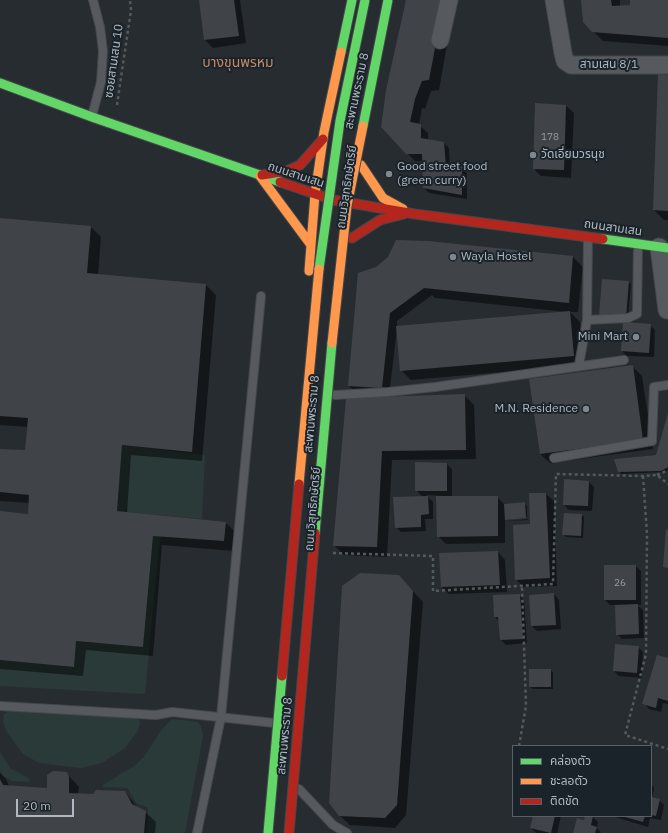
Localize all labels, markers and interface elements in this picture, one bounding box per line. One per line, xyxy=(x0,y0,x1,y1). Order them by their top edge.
street label: ซอยสามเสน 10 xyxy=(102,23,126,99)
street label: สะพานพระราม 8 xyxy=(342,51,372,131)
district label: บางขุนพรหม xyxy=(202,55,274,71)
street label: สามเสน 8/1 xyxy=(580,58,638,72)
house number: 178 xyxy=(541,131,559,143)
street label: ถนนวิสุทธิกษัตริย์ xyxy=(334,144,360,230)
place label: วัดเอี่ยมวรนุช xyxy=(541,148,605,162)
marker: วัดเอี่ยมวรนุช xyxy=(528,150,538,160)
street label: ถนนสามเสน xyxy=(266,159,326,191)
place label: Good street food (green curry) xyxy=(397,160,487,188)
marker: Good street food (green curry) xyxy=(384,169,394,179)
street label: ถนนสามเสน xyxy=(583,217,643,239)
place label: Wayla Hostel xyxy=(461,250,531,264)
marker: Wayla Hostel xyxy=(448,252,458,262)
place label: Mini Mart xyxy=(578,330,628,344)
marker: Mini Mart xyxy=(631,332,641,342)
street label: สะพานพระราม 8 xyxy=(301,375,323,453)
place label: M.N. Residence xyxy=(495,402,578,416)
marker: M.N. Residence xyxy=(581,404,591,414)
street label: ถนนวิสุทธิกษัตริย์ xyxy=(302,467,324,551)
house number: 26 xyxy=(614,577,626,589)
street label: สะพานพระราม 8 xyxy=(274,697,296,775)
legend xyxy=(512,745,652,817)
text: คล่องตัว xyxy=(550,753,591,768)
text: ชะลอตัว xyxy=(550,773,588,788)
scale bar xyxy=(18,791,76,817)
text: ติดขัด xyxy=(550,793,579,808)
text: 20 m xyxy=(23,798,51,813)

